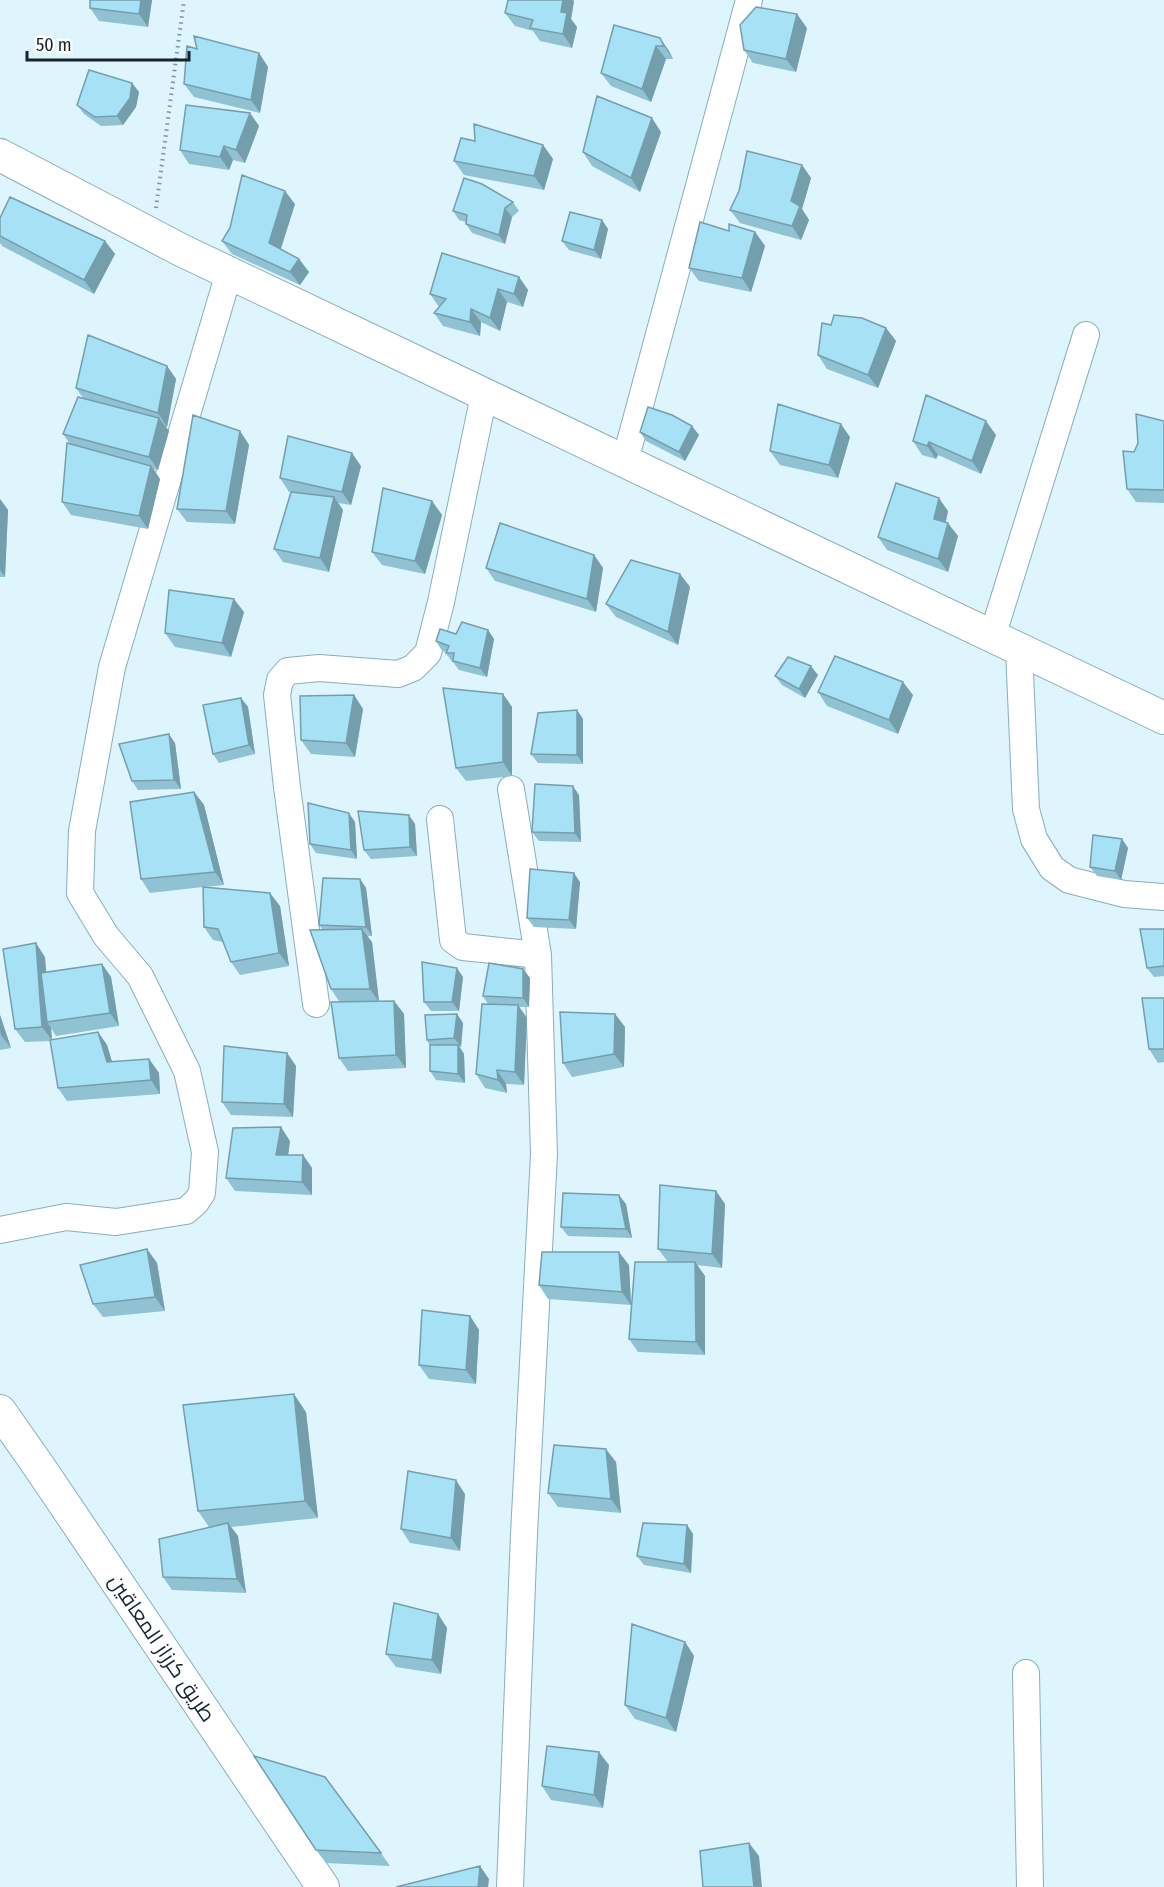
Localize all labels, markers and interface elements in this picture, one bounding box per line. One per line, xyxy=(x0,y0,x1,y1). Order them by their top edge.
scale bar xyxy=(27,24,189,62)
text: 50 m xyxy=(36,34,72,56)
street label: طريق كرزاز المعاقين xyxy=(103,1569,221,1727)

